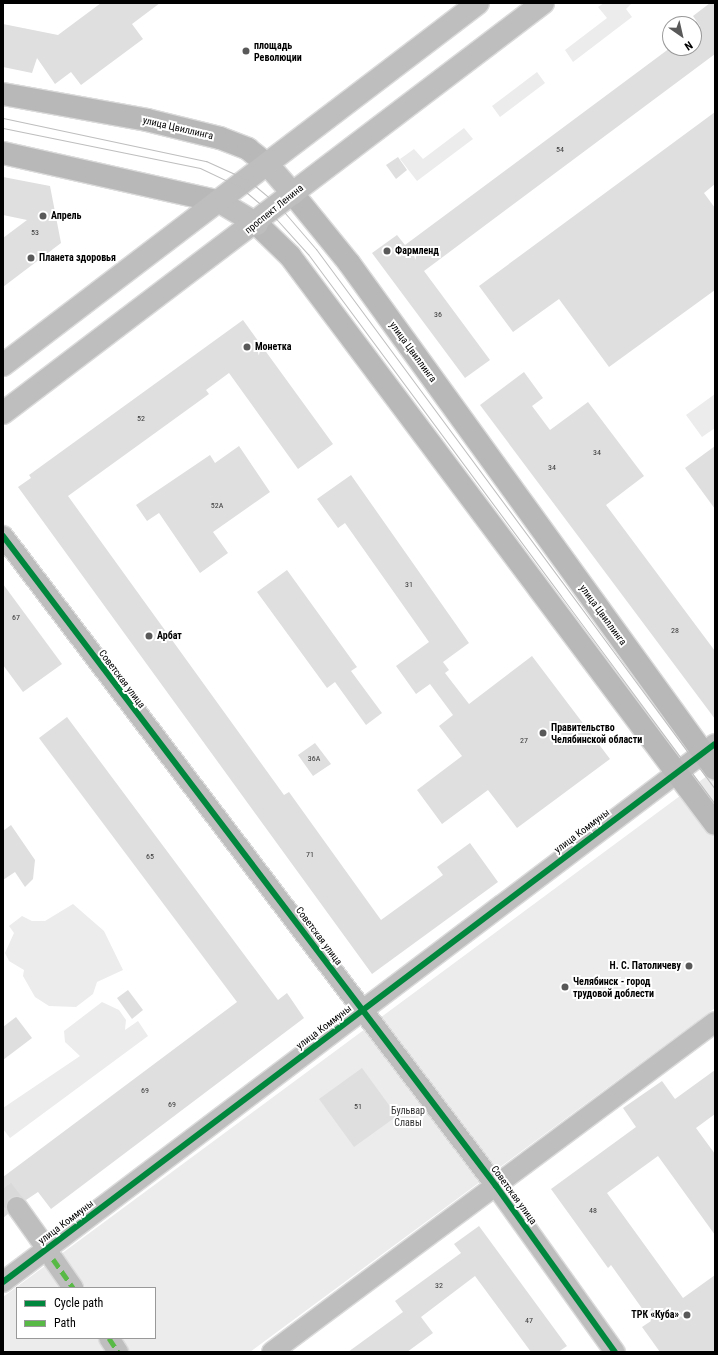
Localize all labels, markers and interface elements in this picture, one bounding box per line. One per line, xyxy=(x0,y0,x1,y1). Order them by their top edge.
north arrow xyxy=(662,16,702,56)
text: N xyxy=(682,38,695,53)
place label: площадь Революции xyxy=(254,39,302,62)
marker: площадь Революции xyxy=(241,46,251,56)
street label: улица Цвиллинга xyxy=(142,114,214,142)
house number: 54 xyxy=(556,145,564,155)
street label: проспект Ленина xyxy=(242,182,306,236)
place label: Апрель xyxy=(51,210,81,222)
marker: Апрель xyxy=(38,211,48,221)
house number: 53 xyxy=(31,228,39,238)
place label: Фармленд xyxy=(395,245,439,257)
marker: Фармленд xyxy=(382,246,392,256)
place label: Планета здоровья xyxy=(39,252,116,264)
marker: Планета здоровья xyxy=(26,253,36,263)
house number: 36 xyxy=(434,310,442,320)
street label: улица Цвиллинга xyxy=(387,319,439,385)
place label: Монетка xyxy=(255,341,292,353)
marker: Монетка xyxy=(242,342,252,352)
house number: 52 xyxy=(137,414,145,424)
house number: 34 xyxy=(593,448,601,458)
house number: 34 xyxy=(548,463,556,473)
house number: 52А xyxy=(211,501,223,511)
house number: 31 xyxy=(405,580,413,590)
street label: улица Цвиллинга xyxy=(577,582,629,648)
house number: 67 xyxy=(12,613,20,623)
house number: 28 xyxy=(671,626,679,636)
place label: Арбат xyxy=(157,630,182,642)
marker: Арбат xyxy=(144,631,154,641)
street label: Советская улица xyxy=(96,648,148,710)
place label: Правительство Челябинской области xyxy=(551,721,642,744)
marker: Правительство Челябинской области xyxy=(538,728,548,738)
house number: 27 xyxy=(520,736,528,746)
house number: 36А xyxy=(308,754,320,764)
street label: улица Коммуны xyxy=(552,806,612,856)
house number: 71 xyxy=(306,850,314,860)
house number: 65 xyxy=(146,852,154,862)
street label: Советская улица xyxy=(293,905,345,967)
place label: Н. С. Патоличеву xyxy=(610,960,681,972)
marker: Н. С. Патоличеву xyxy=(684,961,694,971)
place label: Челябинск - город трудовой доблести xyxy=(573,975,654,998)
marker: Челябинск - город трудовой доблести xyxy=(560,982,570,992)
street label: улица Коммуны xyxy=(294,1002,354,1052)
house number: 69 xyxy=(141,1086,149,1096)
house number: 69 xyxy=(168,1100,176,1110)
house number: 51 xyxy=(354,1102,362,1112)
park label: Бульвар Славы xyxy=(391,1104,425,1128)
street label: Советская улица xyxy=(489,1163,539,1227)
street label: улица Коммуны xyxy=(36,1197,96,1247)
house number: 48 xyxy=(589,1206,597,1216)
house number: 32 xyxy=(435,1281,443,1291)
legend xyxy=(16,1287,156,1339)
text: Cycle path xyxy=(54,1296,103,1310)
place label: ТРК «Куба» xyxy=(631,1309,679,1321)
marker: ТРК «Куба» xyxy=(682,1310,692,1320)
text: Path xyxy=(54,1316,76,1330)
house number: 47 xyxy=(525,1316,533,1326)

